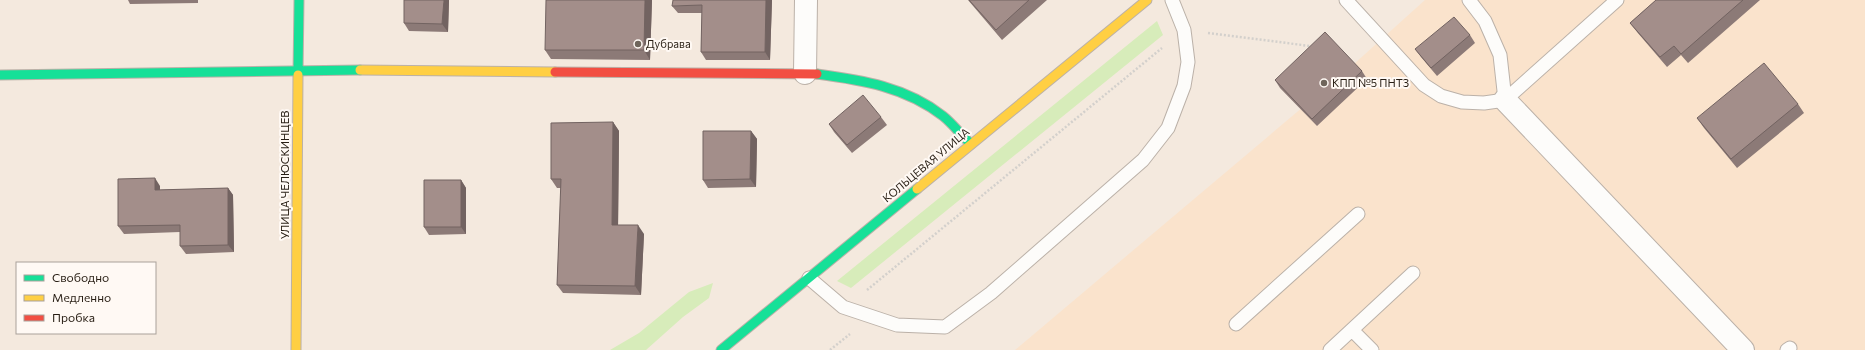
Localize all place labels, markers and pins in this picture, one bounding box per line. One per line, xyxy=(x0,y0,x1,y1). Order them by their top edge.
place label: Дубрава xyxy=(646,37,691,50)
marker: Дубрава xyxy=(633,39,643,49)
place label: КПП №5 ПНТЗ xyxy=(1332,76,1409,89)
marker: КПП №5 ПНТЗ xyxy=(1319,78,1329,88)

